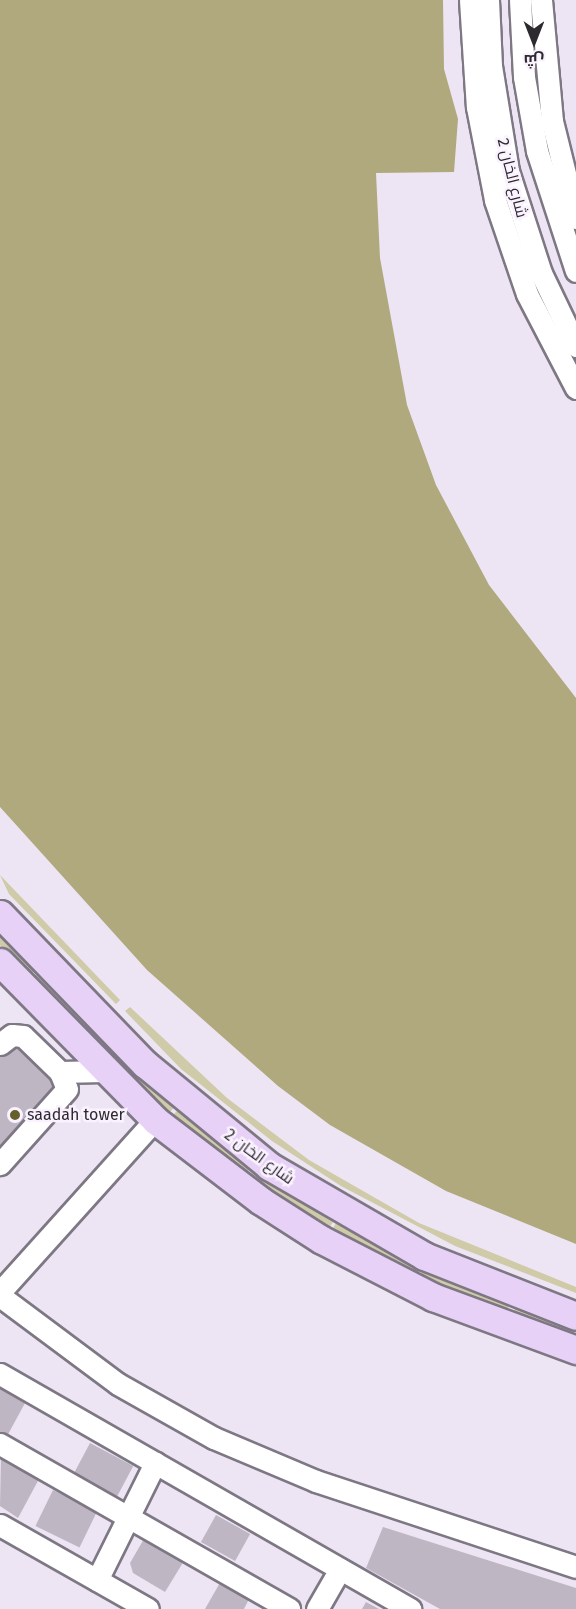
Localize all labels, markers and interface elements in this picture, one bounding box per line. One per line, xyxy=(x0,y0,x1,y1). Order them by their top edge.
north arrow xyxy=(504,12,564,72)
text: ش xyxy=(524,51,544,70)
street label: شارع الخان 2 xyxy=(493,136,531,220)
place label: saadah tower xyxy=(27,1105,125,1125)
marker: saadah tower xyxy=(8,1108,22,1122)
street label: شارع الخان 2 xyxy=(221,1125,297,1189)

